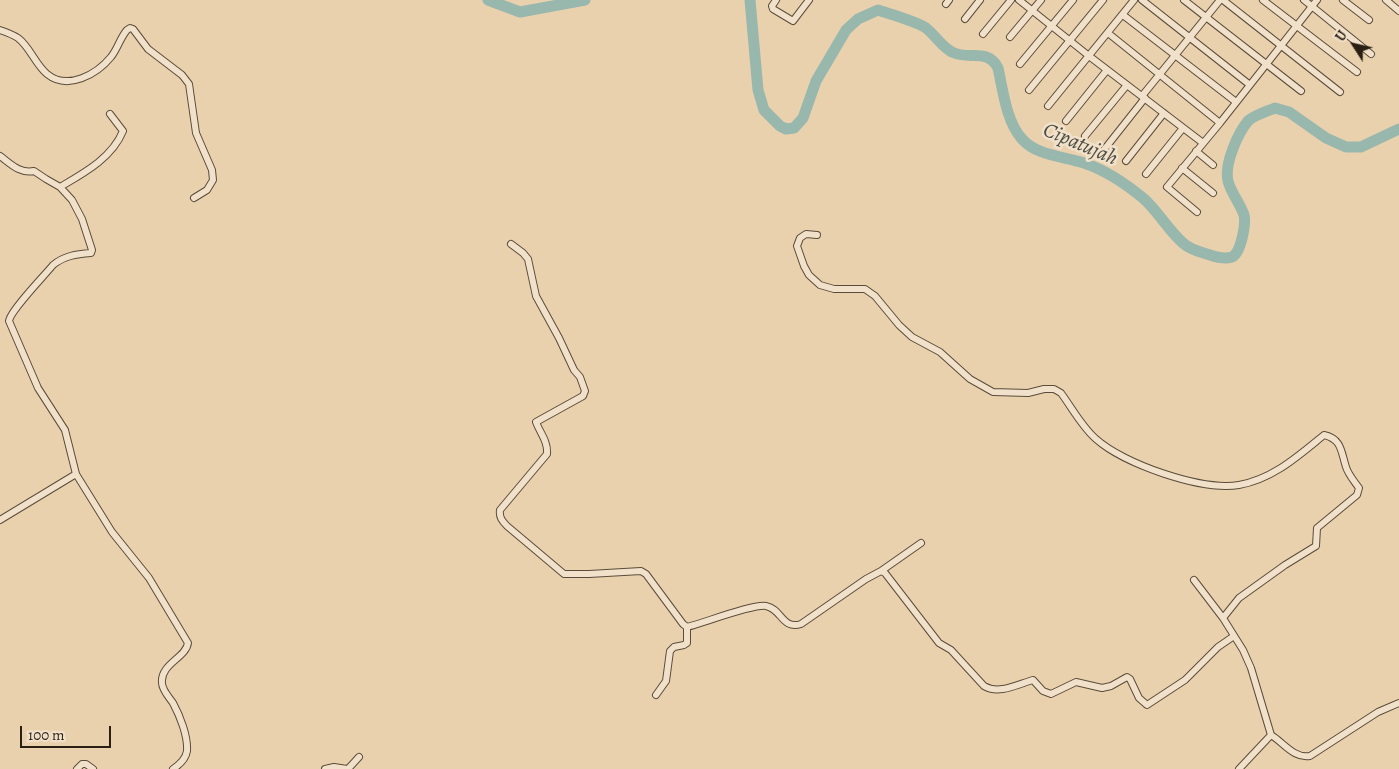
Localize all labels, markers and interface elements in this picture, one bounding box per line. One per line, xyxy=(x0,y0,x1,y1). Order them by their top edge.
north arrow xyxy=(1329,20,1379,70)
text: U xyxy=(1331,27,1352,45)
water label: Cipatujah xyxy=(1039,118,1121,172)
scale bar xyxy=(22,716,114,748)
text: 100 m xyxy=(28,725,65,745)

